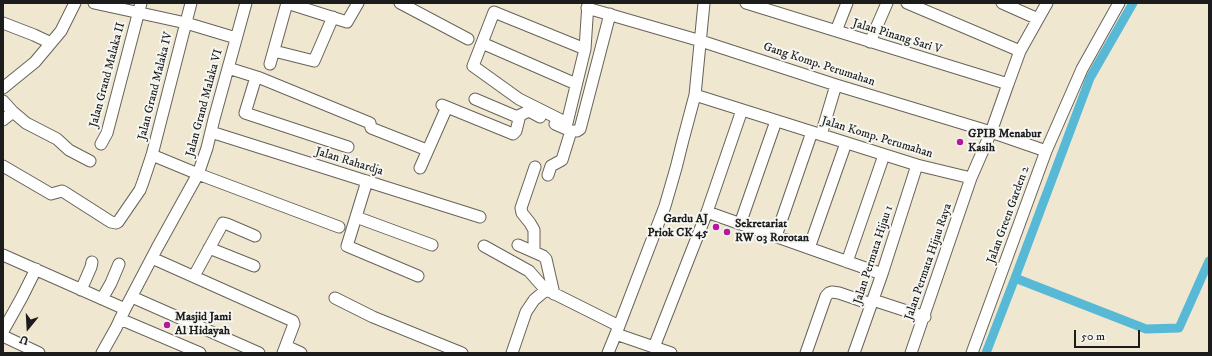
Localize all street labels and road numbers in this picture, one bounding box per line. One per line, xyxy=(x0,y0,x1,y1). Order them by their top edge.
street label: Jalan Pinang Sari V xyxy=(851,17,943,57)
street label: Jalan Grand Malaka II xyxy=(87,21,129,129)
street label: Jalan Grand Malaka IV xyxy=(136,30,176,142)
street label: Gang Komp. Perumahan xyxy=(761,40,877,90)
street label: Jalan Grand Malaka VI xyxy=(184,48,226,158)
street label: Jalan Komp. Perumahan xyxy=(820,114,934,162)
street label: Jalan Rahardja xyxy=(313,145,385,179)
street label: Jalan Green Garden 2 xyxy=(985,164,1033,266)
street label: Jalan Permata Hijau Raya xyxy=(902,202,956,322)
street label: Jalan Permata Hijau 1 xyxy=(851,204,897,306)

